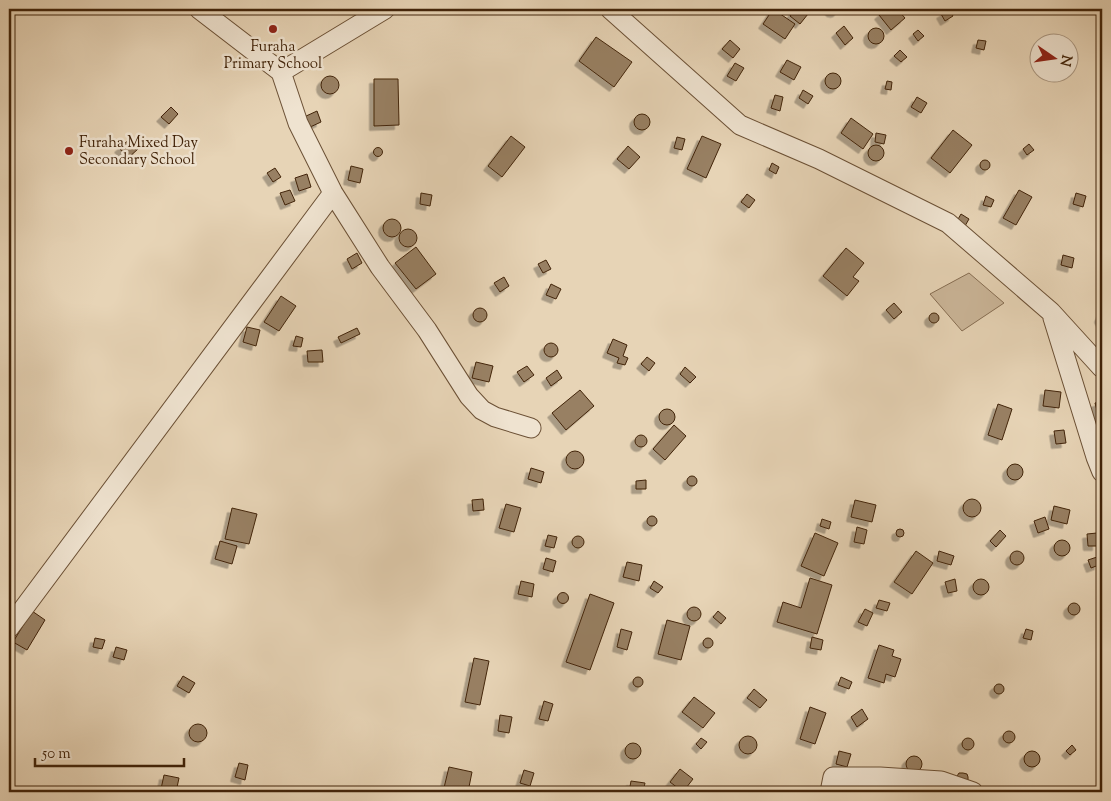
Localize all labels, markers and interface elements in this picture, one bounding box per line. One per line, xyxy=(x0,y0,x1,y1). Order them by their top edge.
marker: Furaha Primary School xyxy=(267,23,279,35)
north arrow xyxy=(1028,32,1078,82)
place label: Furaha Primary School xyxy=(224,37,322,75)
text: N xyxy=(1054,53,1076,68)
place label: Furaha Mixed Day Secondary School xyxy=(79,133,199,171)
marker: Furaha Mixed Day Secondary School xyxy=(63,145,75,157)
scale bar xyxy=(35,736,184,768)
text: 50 m xyxy=(41,744,71,765)

